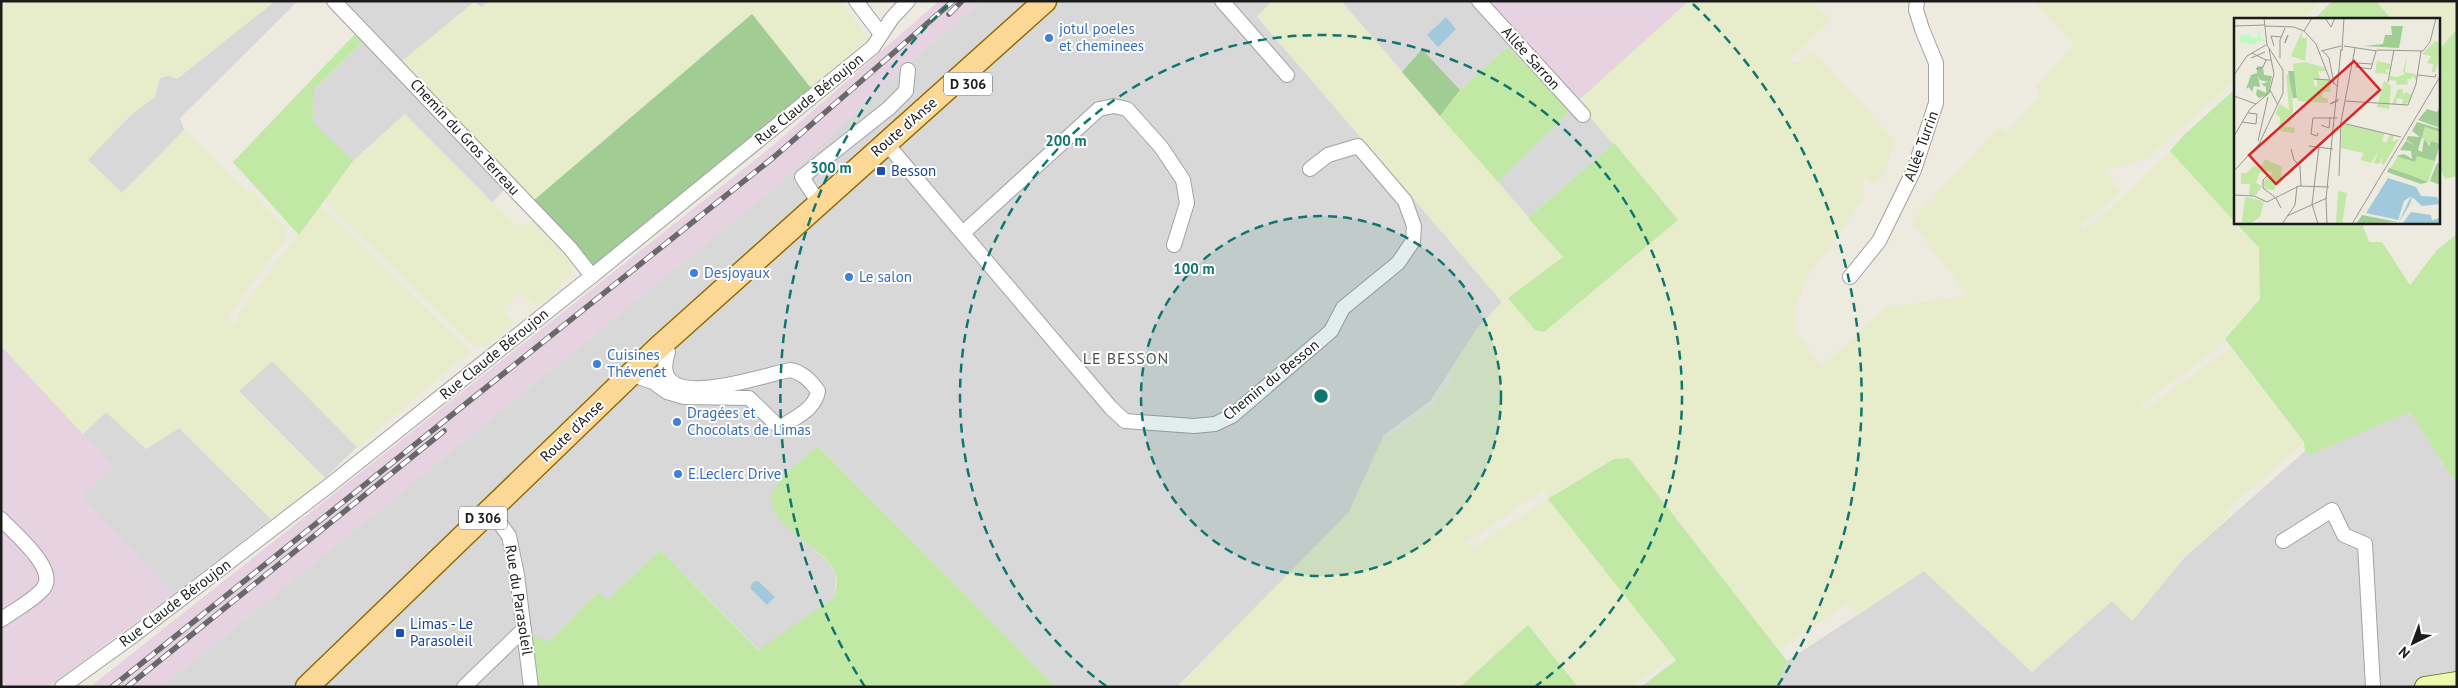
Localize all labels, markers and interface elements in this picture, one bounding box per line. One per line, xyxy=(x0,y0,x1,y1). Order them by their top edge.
inset map xyxy=(2234,18,2440,224)
place label: jotul poeles et cheminees xyxy=(1059,19,1144,55)
street label: Allée Sarron xyxy=(1498,22,1565,93)
marker: jotul poeles et cheminees xyxy=(1043,32,1055,44)
street label: Rue Claude Béroujon xyxy=(750,49,867,148)
road number: D 306 xyxy=(944,72,992,96)
street label: Chemin du Gros Terreau xyxy=(406,74,524,199)
street label: Route d'Anse xyxy=(867,93,941,160)
street label: Allée Turrin xyxy=(1899,108,1942,184)
text: 200 m xyxy=(1045,131,1087,150)
text: 300 m xyxy=(810,158,852,177)
place label: Besson xyxy=(891,161,936,180)
marker: Besson xyxy=(875,165,887,177)
text: 100 m xyxy=(1173,259,1215,278)
place label: Desjoyaux xyxy=(704,263,770,282)
marker: Desjoyaux xyxy=(688,267,700,279)
place label: Le salon xyxy=(859,267,912,286)
marker: Le salon xyxy=(843,271,855,283)
street label: Rue Claude Béroujon xyxy=(435,304,552,403)
street label: Chemin du Besson xyxy=(1219,335,1323,424)
place label: Cuisines Thévenet xyxy=(607,345,666,381)
district label: LE BESSON xyxy=(1083,348,1169,368)
marker: Cuisines Thévenet xyxy=(591,358,603,370)
centre of rings xyxy=(1312,387,1330,405)
street label: Route d'Anse xyxy=(536,396,607,466)
place label: Dragées et Chocolats de Limas xyxy=(687,403,811,439)
marker: Dragées et Chocolats de Limas xyxy=(671,416,683,428)
place label: E.Leclerc Drive xyxy=(688,464,781,483)
marker: E.Leclerc Drive xyxy=(672,468,684,480)
road number: D 306 xyxy=(459,506,507,530)
street label: Rue du Parasoleil xyxy=(501,543,538,657)
street label: Rue Claude Béroujon xyxy=(115,555,234,651)
place label: Limas - Le Parasoleil xyxy=(410,614,473,650)
north arrow xyxy=(2388,618,2438,668)
marker: Limas - Le Parasoleil xyxy=(394,627,406,639)
text: N xyxy=(2395,643,2414,662)

